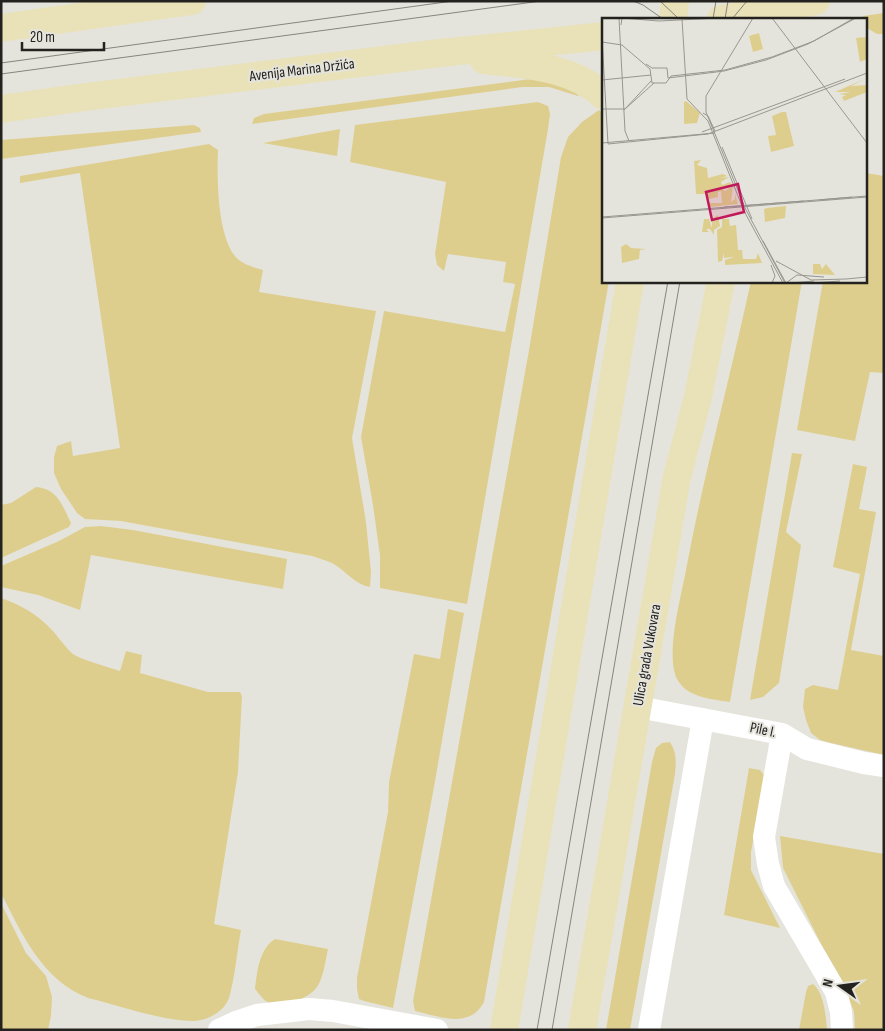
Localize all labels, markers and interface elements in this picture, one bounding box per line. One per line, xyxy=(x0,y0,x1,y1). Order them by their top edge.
inset map xyxy=(602,18,868,282)
scale bar xyxy=(22,20,105,52)
text: 20 m xyxy=(30,28,55,47)
street label: Avenija Marina Držića xyxy=(247,54,356,86)
street label: Ulica grada Vukovara xyxy=(629,602,665,707)
street label: Pile I. xyxy=(748,718,778,742)
north arrow xyxy=(815,961,865,1011)
text: N xyxy=(819,977,837,989)

